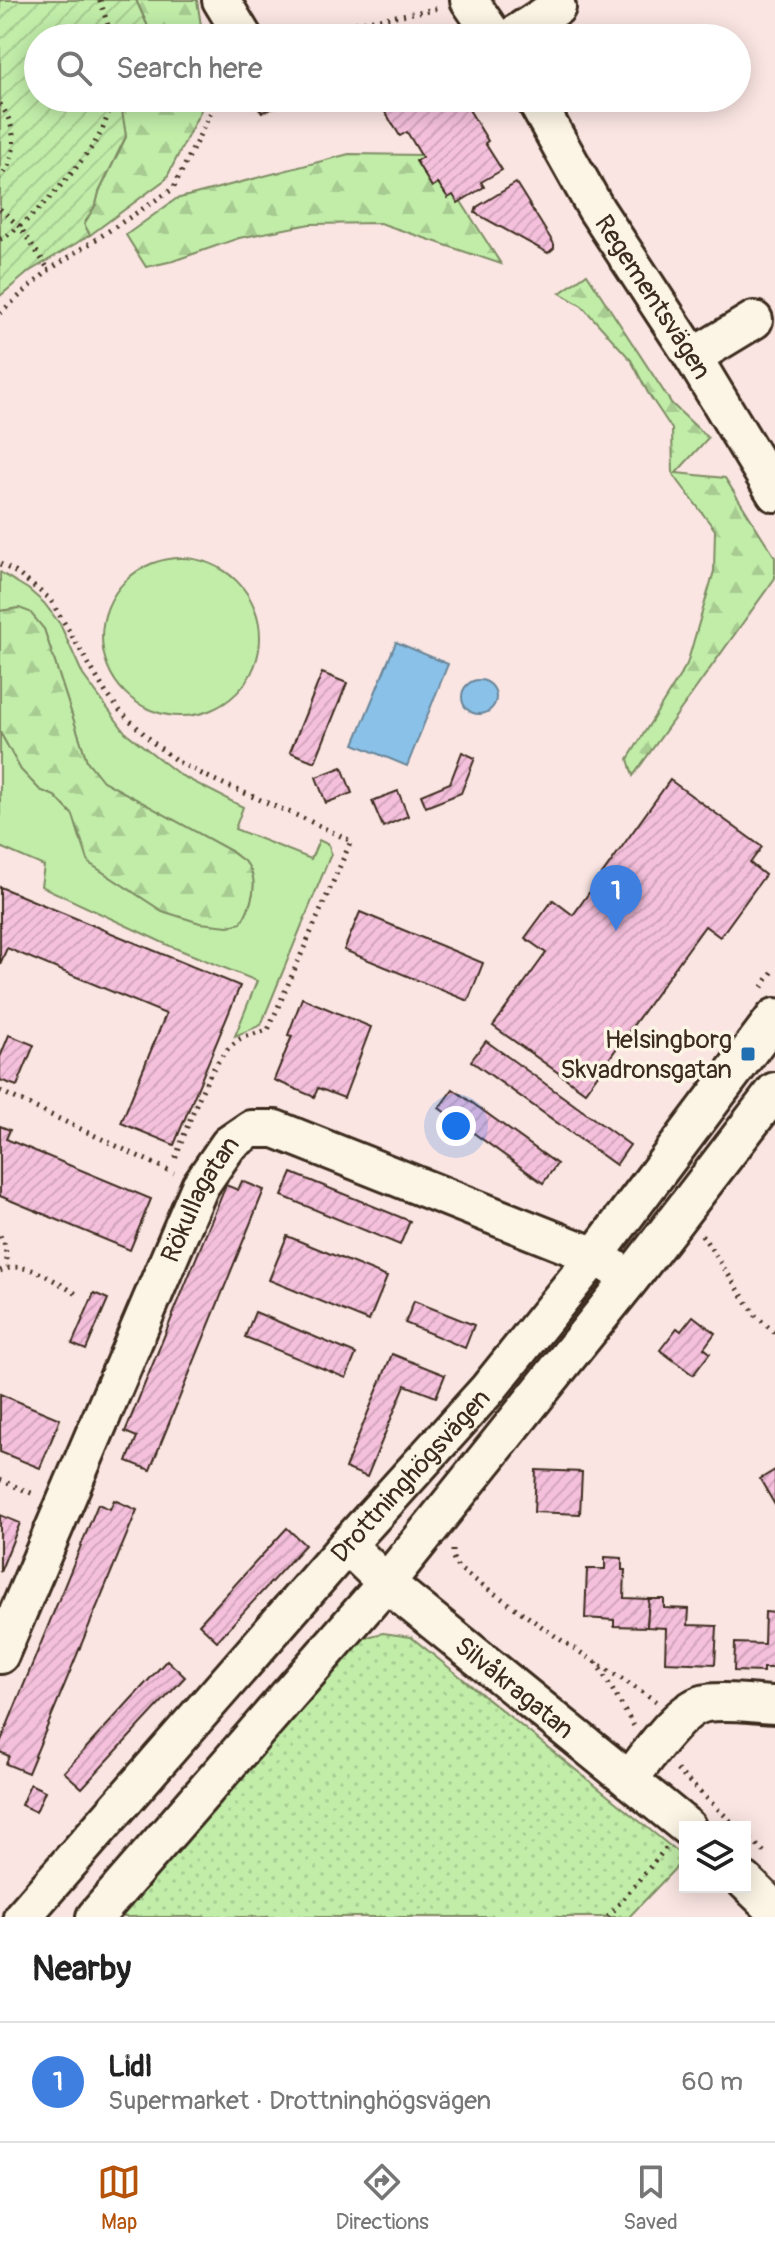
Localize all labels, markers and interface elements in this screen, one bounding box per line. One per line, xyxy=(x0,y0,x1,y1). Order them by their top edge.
search box xyxy=(24,24,751,112)
icon: search xyxy=(52,46,96,90)
text: Search here xyxy=(116,50,263,87)
street label: Regementsvägen xyxy=(587,209,718,385)
pin: 1 xyxy=(590,865,642,931)
place label: Helsingborg Skvadronsgatan xyxy=(560,1024,732,1086)
marker: Helsingborg Skvadronsgatan xyxy=(739,1045,757,1063)
your location xyxy=(436,1106,476,1146)
street label: Rökullagatan xyxy=(154,1130,247,1267)
street label: Drottninghögsvägen xyxy=(324,1383,497,1569)
street label: Silvåkragatan xyxy=(448,1630,580,1746)
map controls xyxy=(679,1821,751,1893)
button: layers xyxy=(679,1821,751,1893)
text: Nearby xyxy=(32,1948,131,1991)
text: Lidl xyxy=(108,2048,152,2085)
text: 1 xyxy=(53,2066,63,2098)
text: 60 m xyxy=(681,2066,743,2098)
text: Supermarket · Drottninghögsvägen xyxy=(108,2085,491,2117)
tab: Map xyxy=(97,2160,141,2236)
tab: Directions xyxy=(336,2160,429,2236)
tab: Saved xyxy=(623,2160,678,2236)

